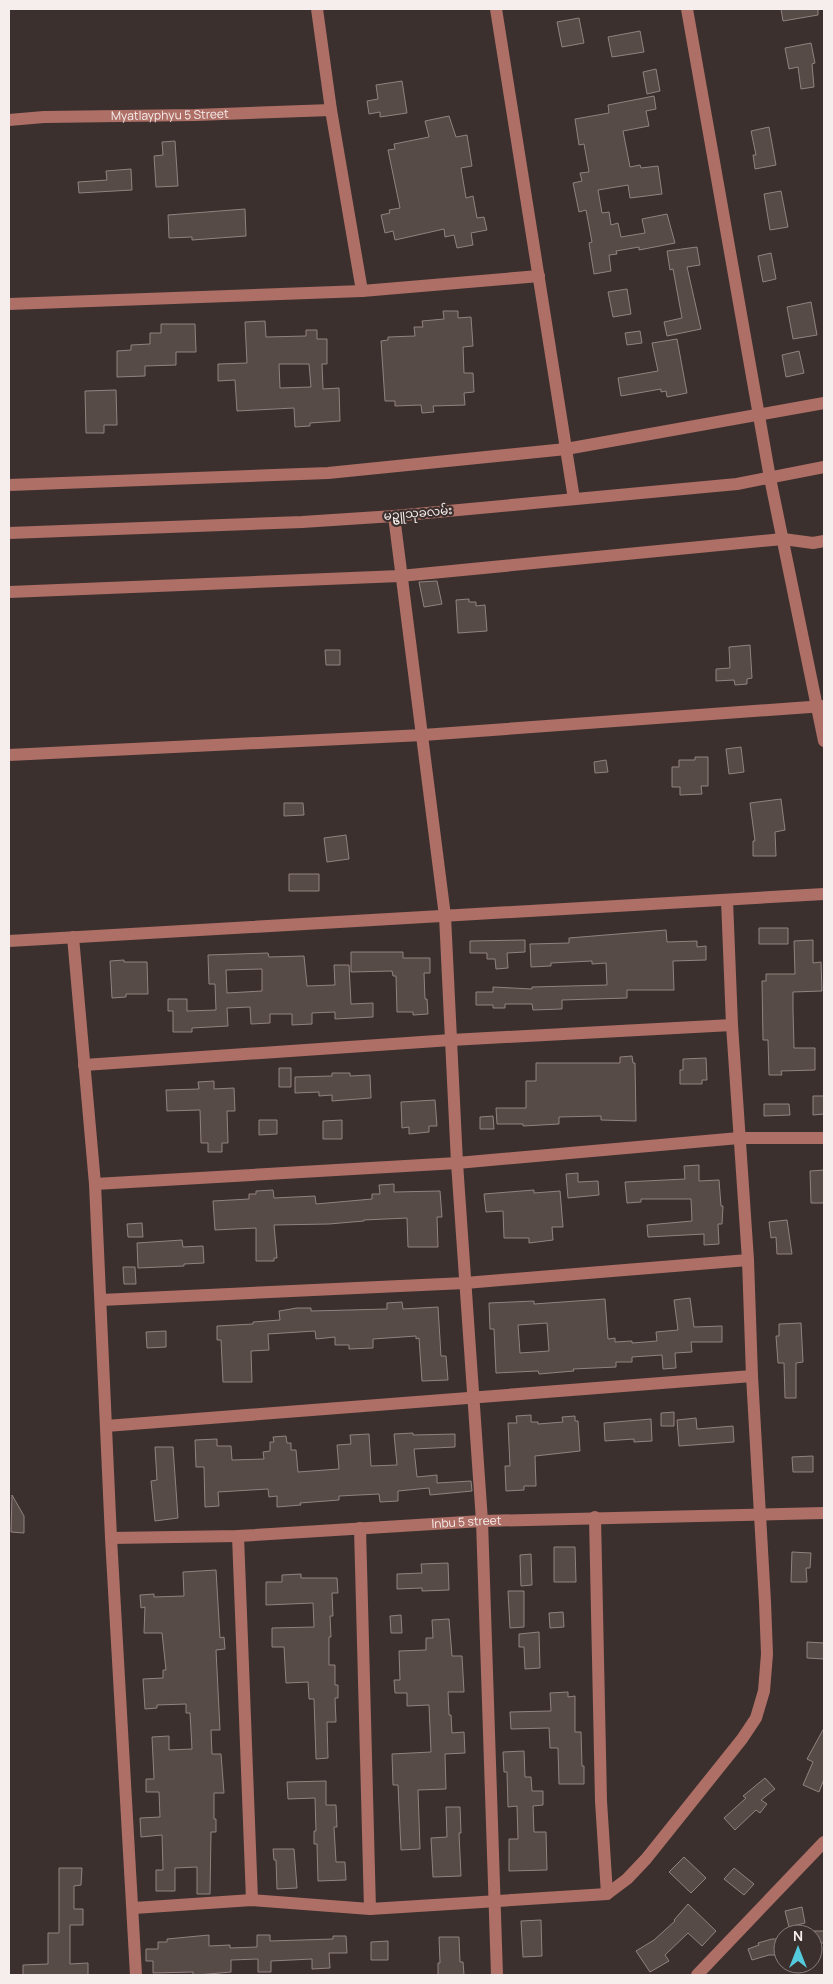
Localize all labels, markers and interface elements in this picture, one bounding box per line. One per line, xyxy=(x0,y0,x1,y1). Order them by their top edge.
street label: Myatlayphyu 5 Street xyxy=(111,105,229,124)
street label: မဥ္ဇူသုခလမ်း xyxy=(383,501,453,526)
street label: Inbu 5 street xyxy=(431,1512,502,1532)
north arrow xyxy=(773,1924,823,1974)
text: N xyxy=(793,1926,803,1945)

